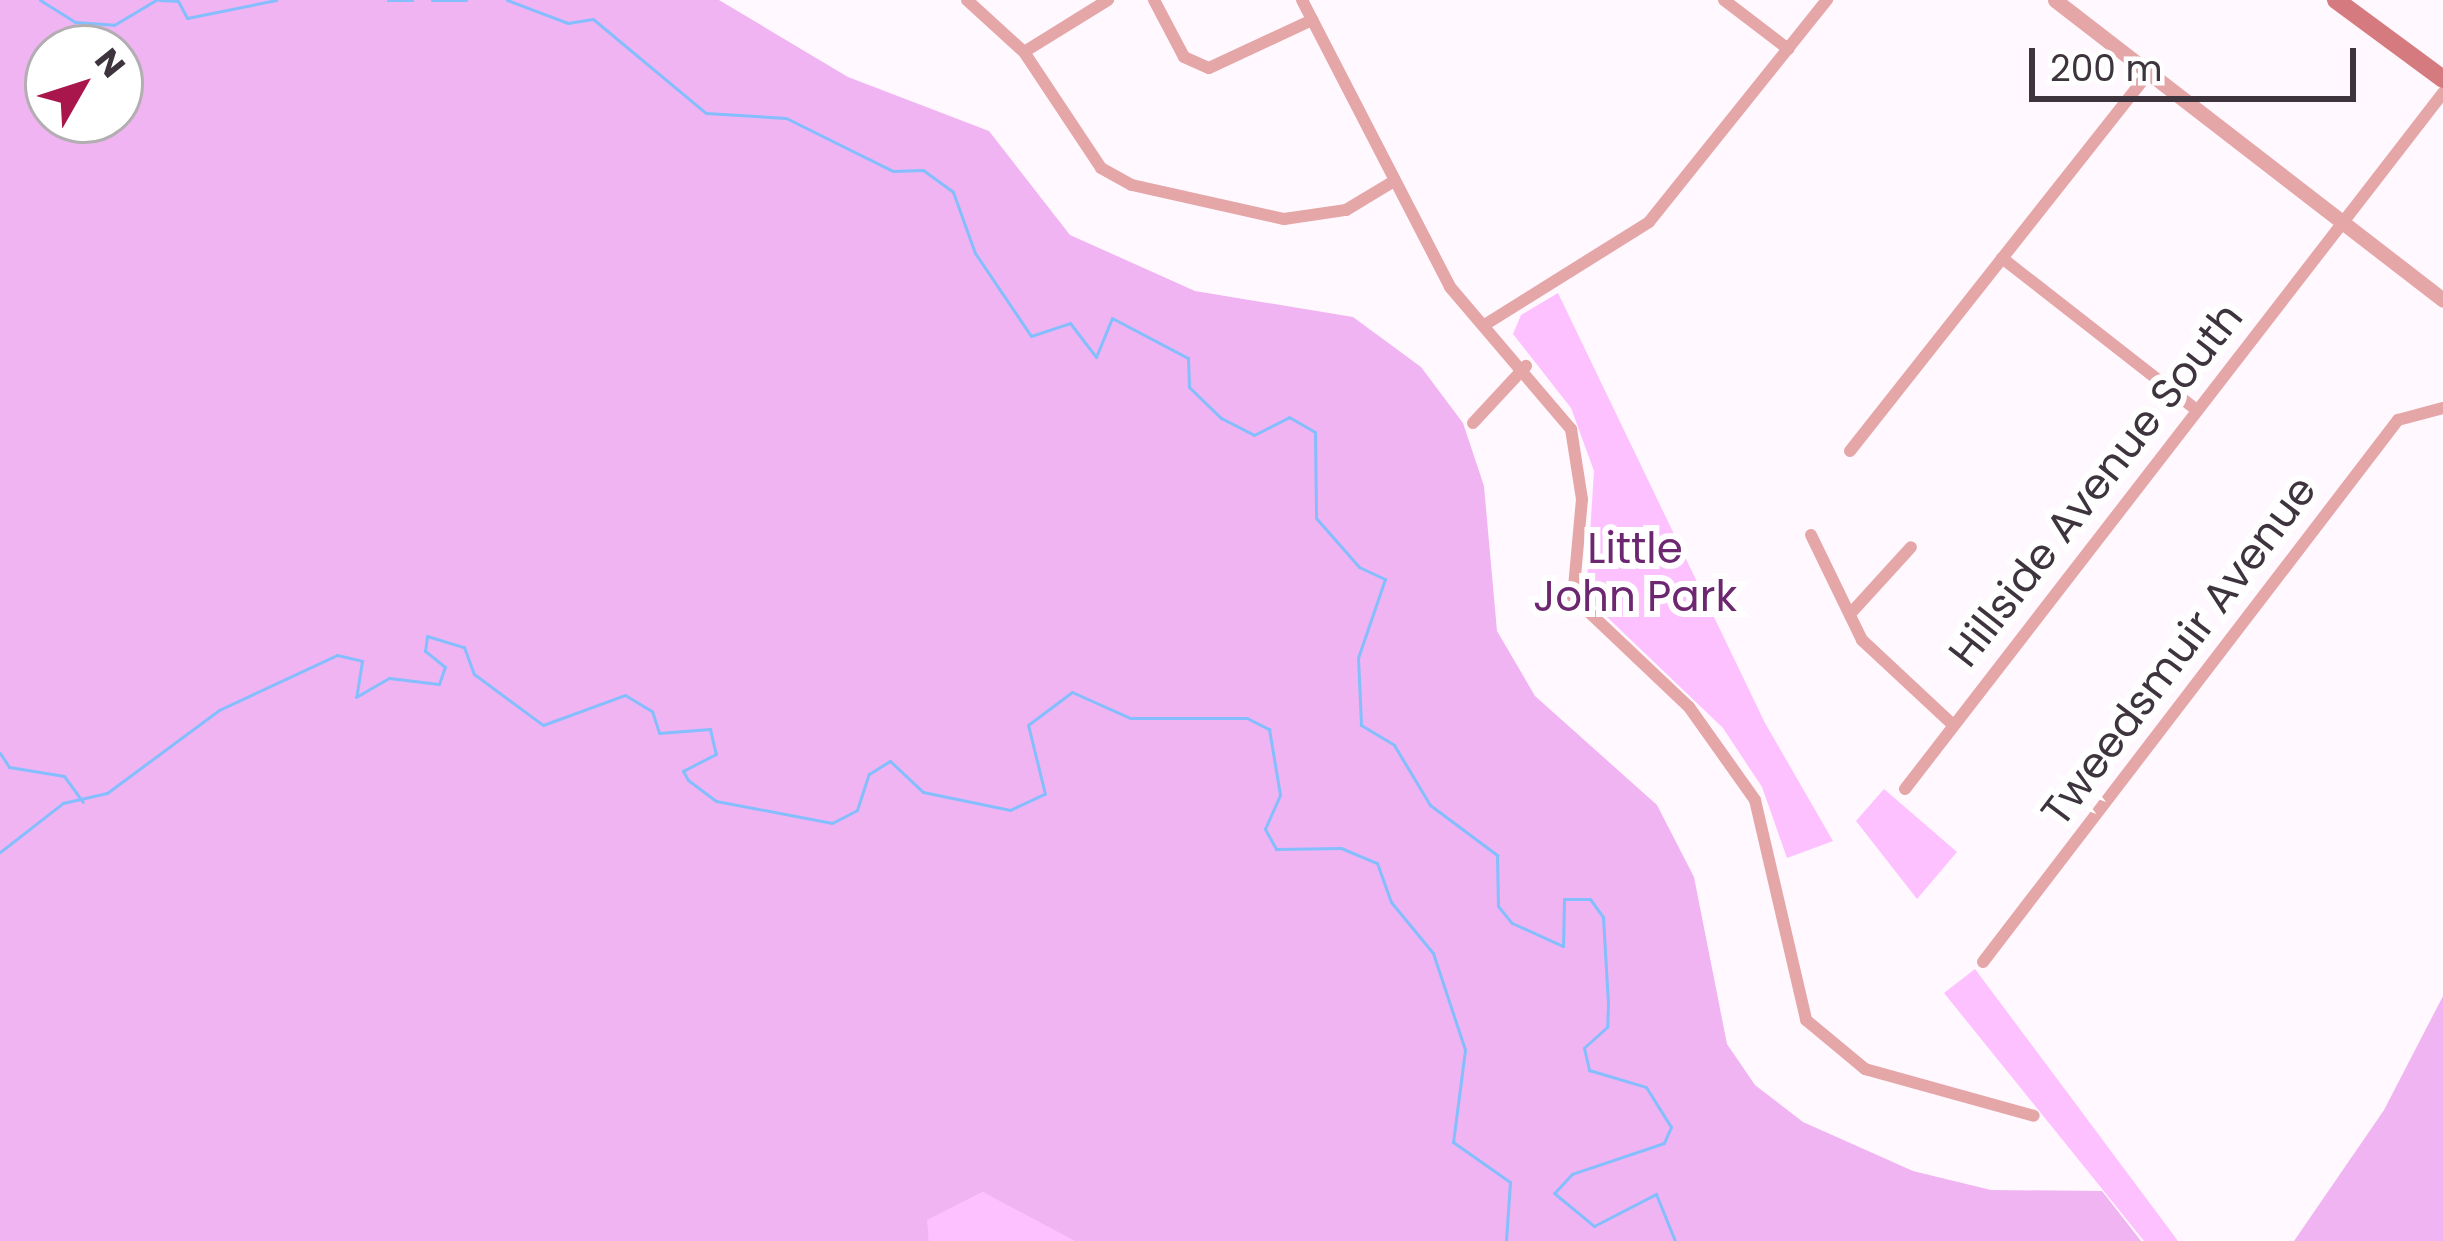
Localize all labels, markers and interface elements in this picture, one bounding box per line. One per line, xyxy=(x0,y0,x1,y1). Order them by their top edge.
north arrow xyxy=(24,24,144,144)
scale bar xyxy=(2035,24,2362,98)
text: N xyxy=(84,38,136,87)
text: 200 m xyxy=(2050,43,2163,94)
street label: Hillside Avenue South xyxy=(1938,293,2254,677)
street label: Tweedsmuir Avenue xyxy=(2031,466,2327,836)
park label: Little John Park xyxy=(1533,524,1737,622)

